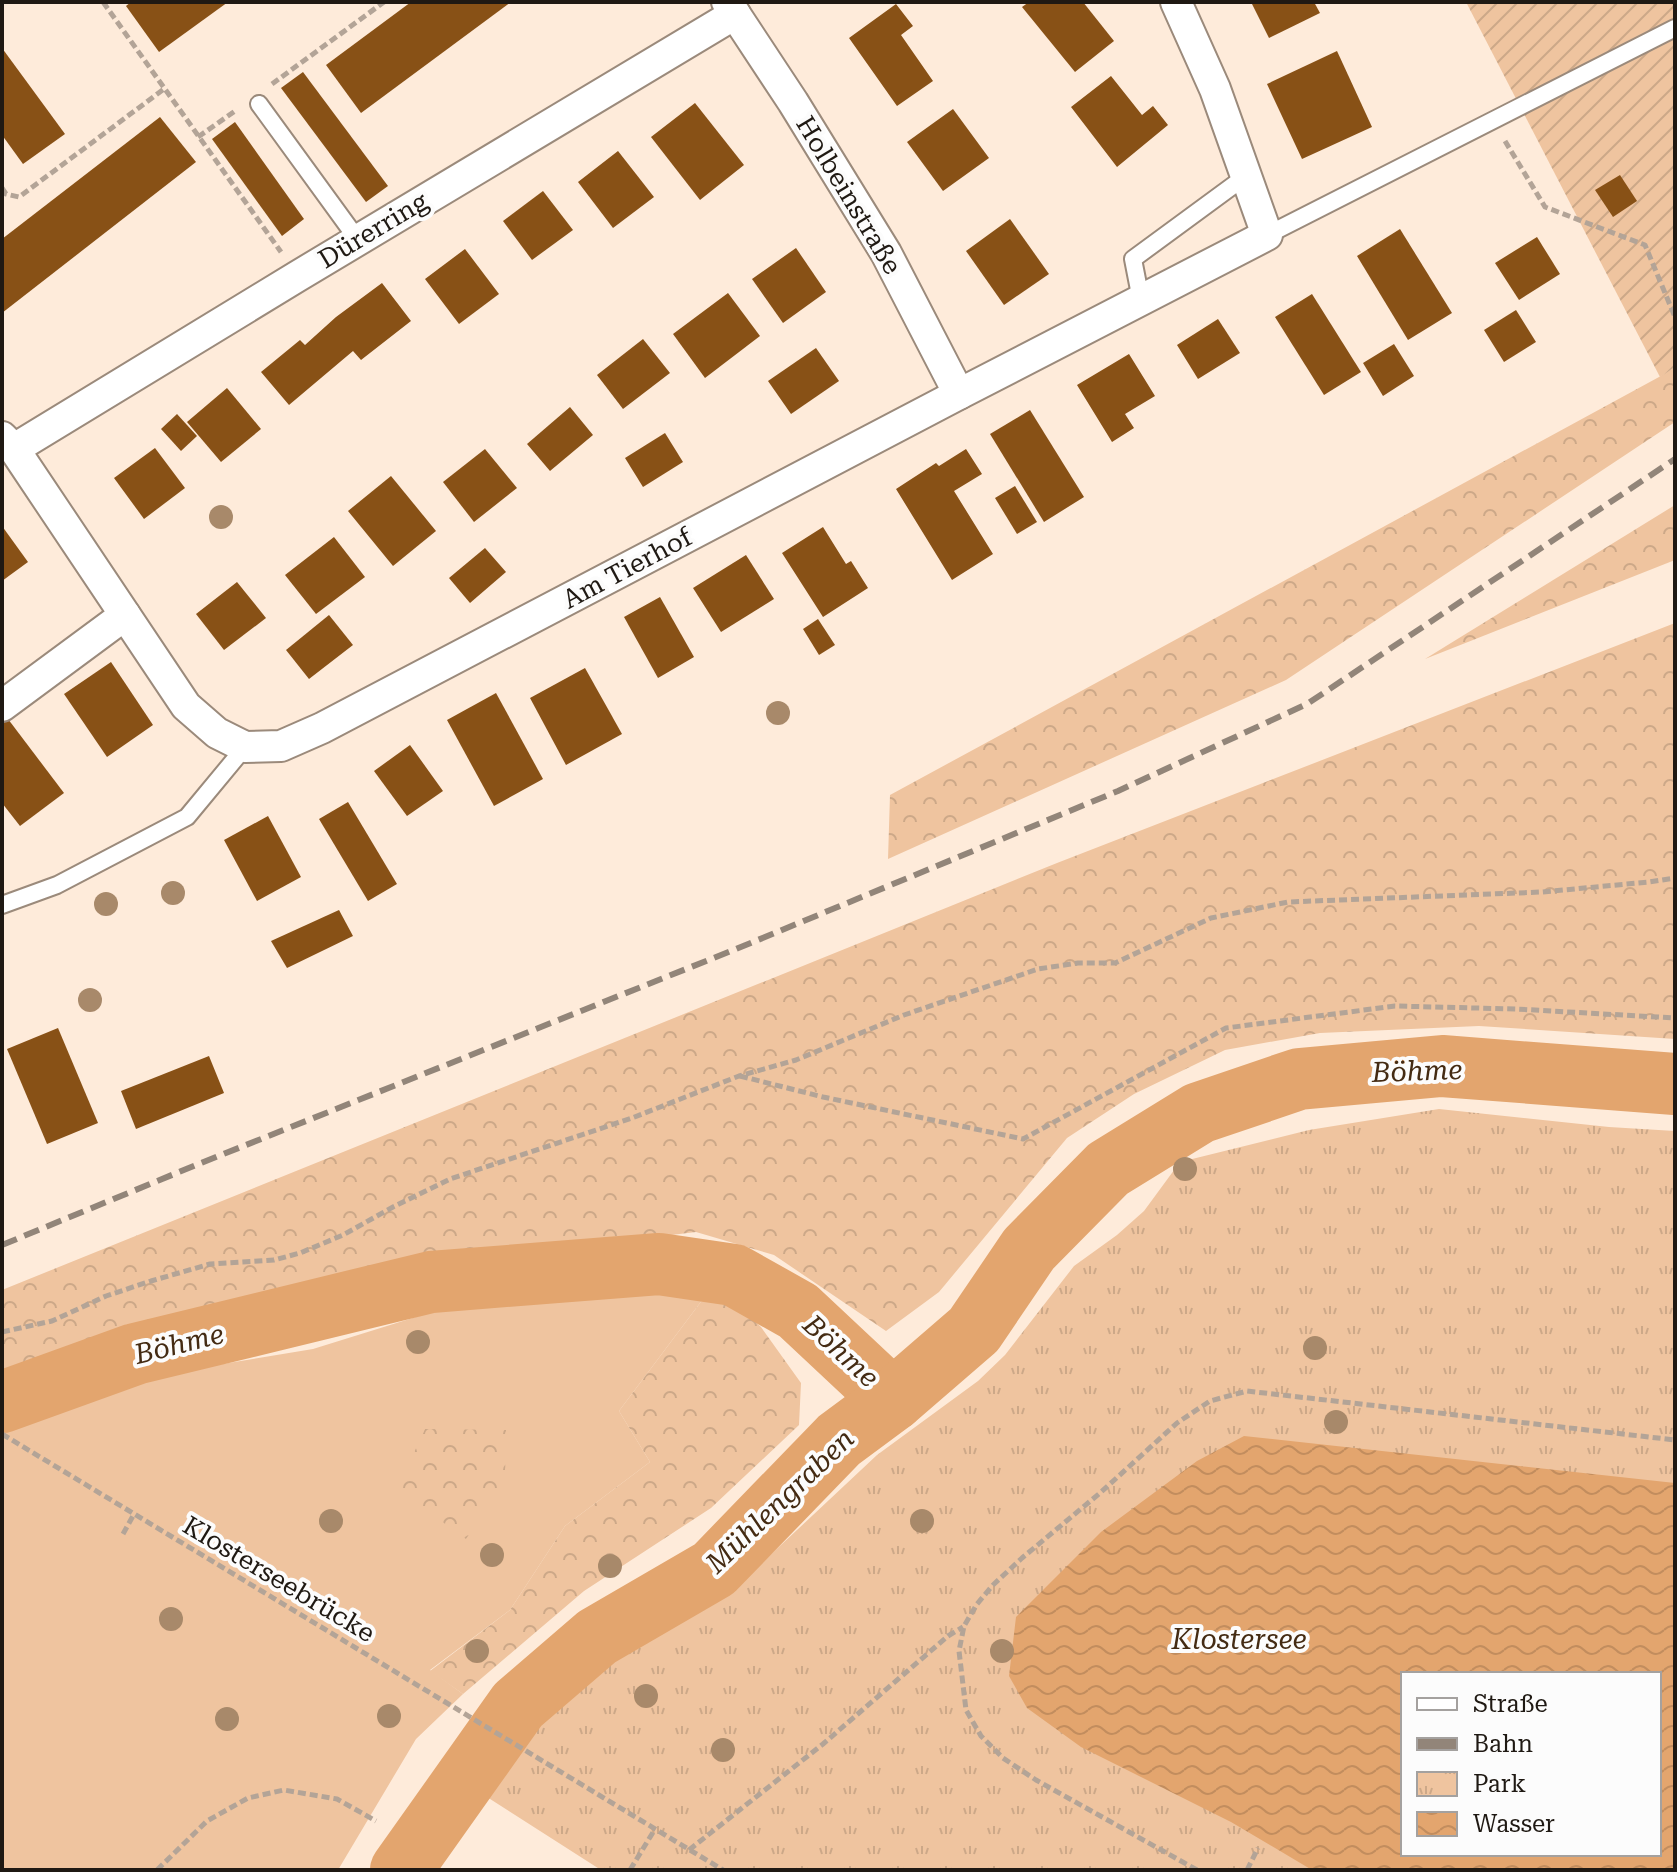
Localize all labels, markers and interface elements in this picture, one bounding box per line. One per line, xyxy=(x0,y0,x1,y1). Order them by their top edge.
street label: Holbeinstraße xyxy=(790,111,908,279)
street label: Dürerring xyxy=(313,186,433,274)
street label: Am Tierhof xyxy=(557,521,697,614)
water label: Böhme xyxy=(1370,1053,1463,1089)
water label: Böhme xyxy=(796,1307,885,1394)
water label: Böhme xyxy=(130,1317,227,1371)
water label: Mühlengraben xyxy=(698,1422,861,1581)
street label: Klosterseebrücke xyxy=(178,1510,380,1648)
water label: Klostersee xyxy=(1170,1623,1307,1656)
legend xyxy=(1401,1672,1661,1856)
text: Straße xyxy=(1473,1690,1548,1718)
text: Bahn xyxy=(1473,1730,1533,1758)
text: Park xyxy=(1473,1770,1526,1798)
text: Wasser xyxy=(1473,1810,1555,1838)

